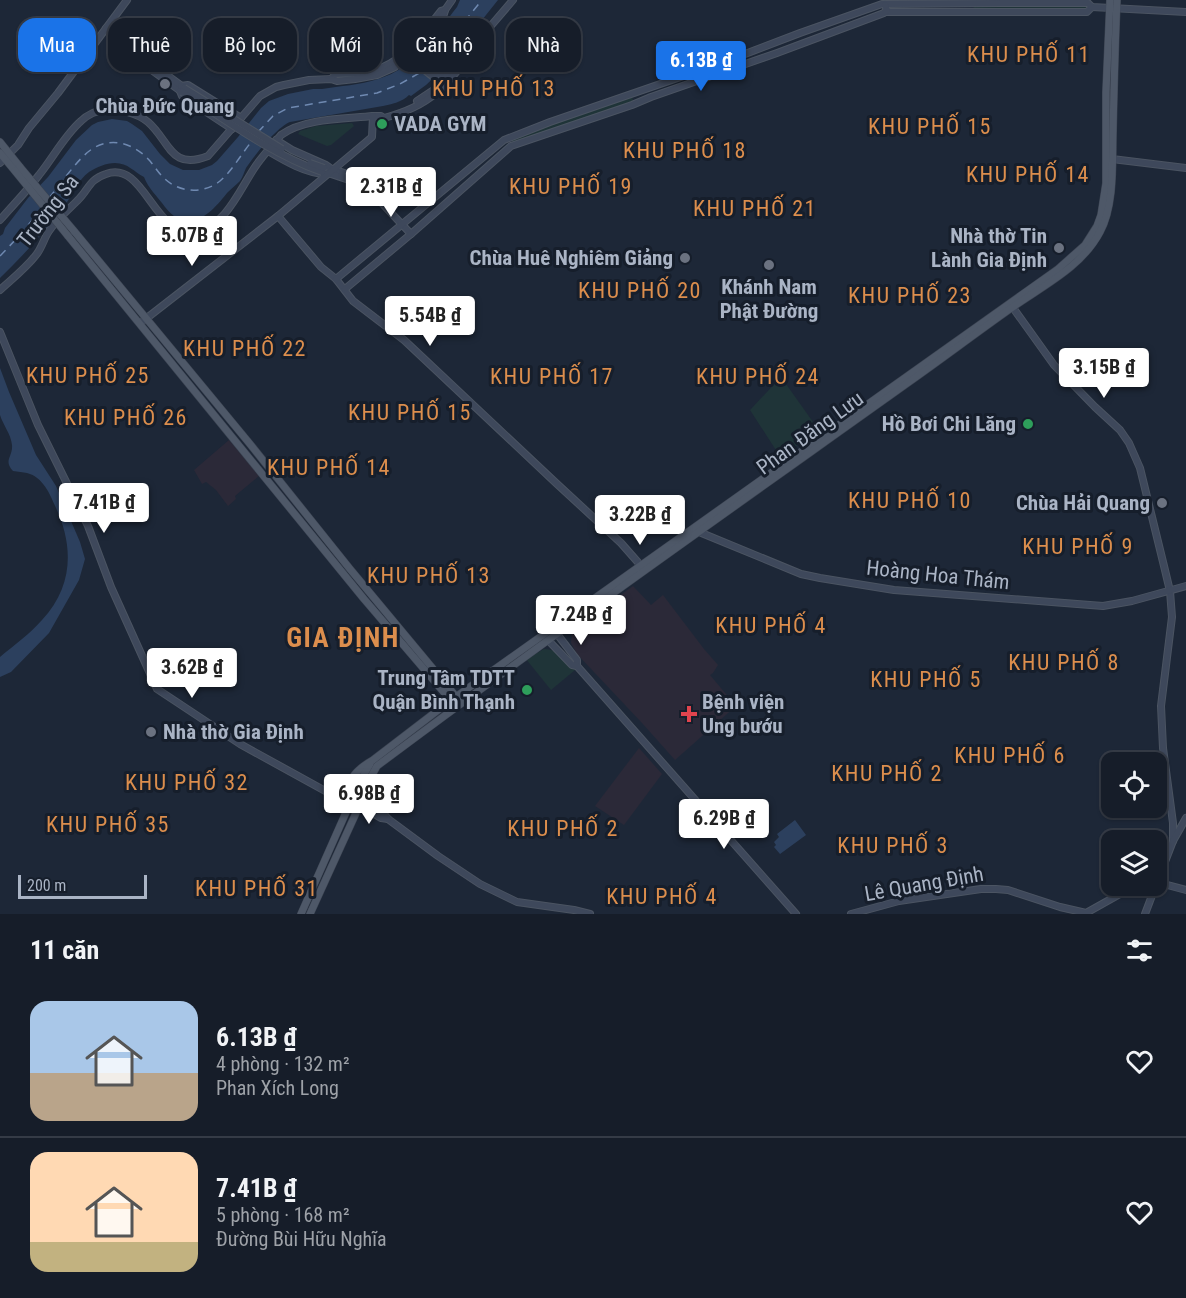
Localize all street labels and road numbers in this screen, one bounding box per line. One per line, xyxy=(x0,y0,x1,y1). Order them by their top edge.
street label: Trường Sa xyxy=(12,170,84,252)
street label: Phan Đăng Lưu xyxy=(752,386,868,480)
street label: Hoàng Hoa Thám xyxy=(865,556,1011,594)
street label: Lê Quang Định xyxy=(863,862,985,906)

